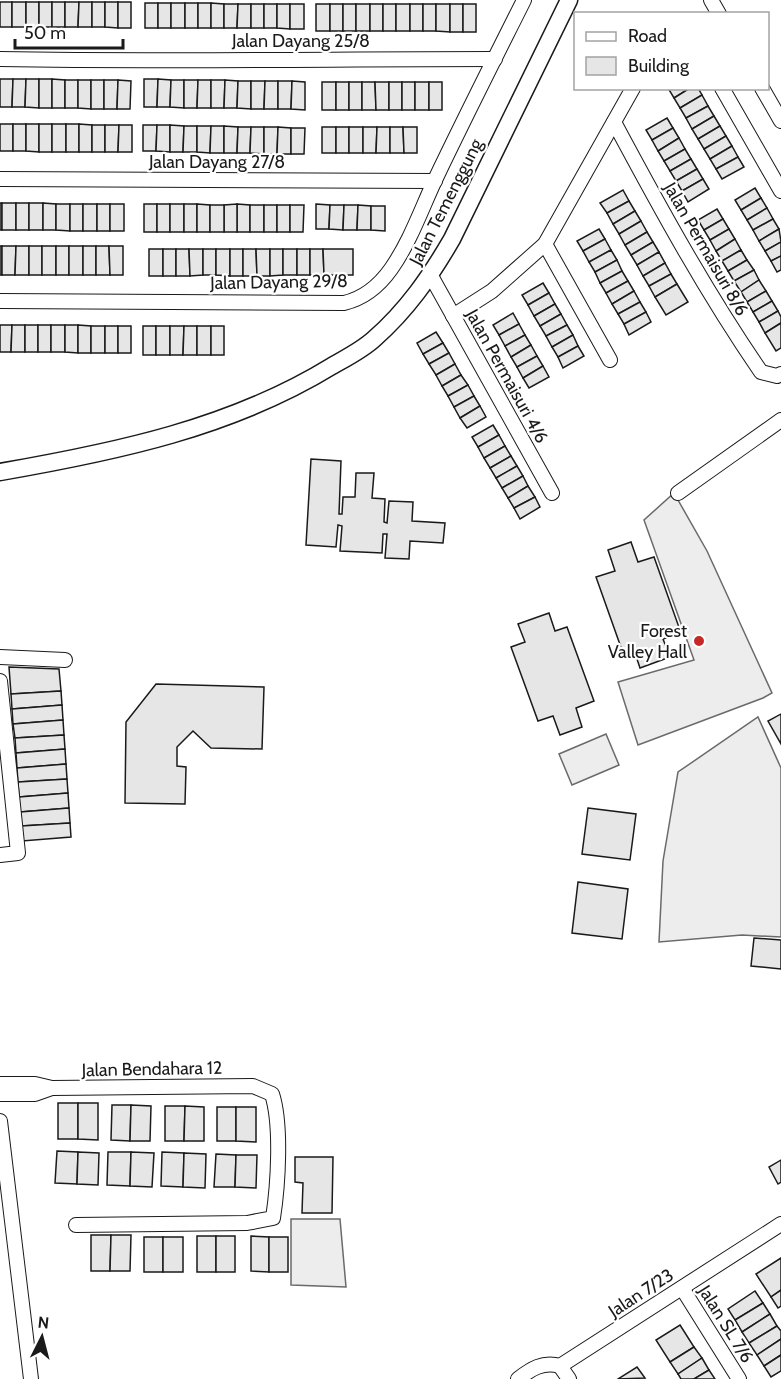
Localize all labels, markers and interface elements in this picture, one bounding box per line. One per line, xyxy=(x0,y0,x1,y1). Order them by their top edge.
scale bar xyxy=(15,12,123,50)
legend xyxy=(574,12,769,90)
text: 50 m xyxy=(24,22,66,44)
text: Road xyxy=(628,25,667,47)
street label: Jalan Dayang 25/8 xyxy=(231,30,370,52)
text: Building xyxy=(628,55,690,77)
street label: Jalan Temenggung xyxy=(404,134,488,270)
street label: Jalan Dayang 27/8 xyxy=(148,151,285,173)
street label: Jalan Permaisuri 8/6 xyxy=(658,178,753,320)
street label: Jalan Dayang 29/8 xyxy=(209,270,348,294)
street label: Jalan Permaisuri 4/6 xyxy=(461,304,553,447)
place label: Forest Valley Hall xyxy=(608,620,688,663)
marker: Forest Valley Hall xyxy=(692,634,706,648)
street label: Jalan Bendahara 12 xyxy=(80,1057,223,1081)
street label: Jalan 7/23 xyxy=(604,1264,678,1323)
street label: Jalan SL 7/6 xyxy=(693,1280,758,1367)
north arrow xyxy=(12,1307,72,1367)
text: N xyxy=(37,1313,50,1333)

